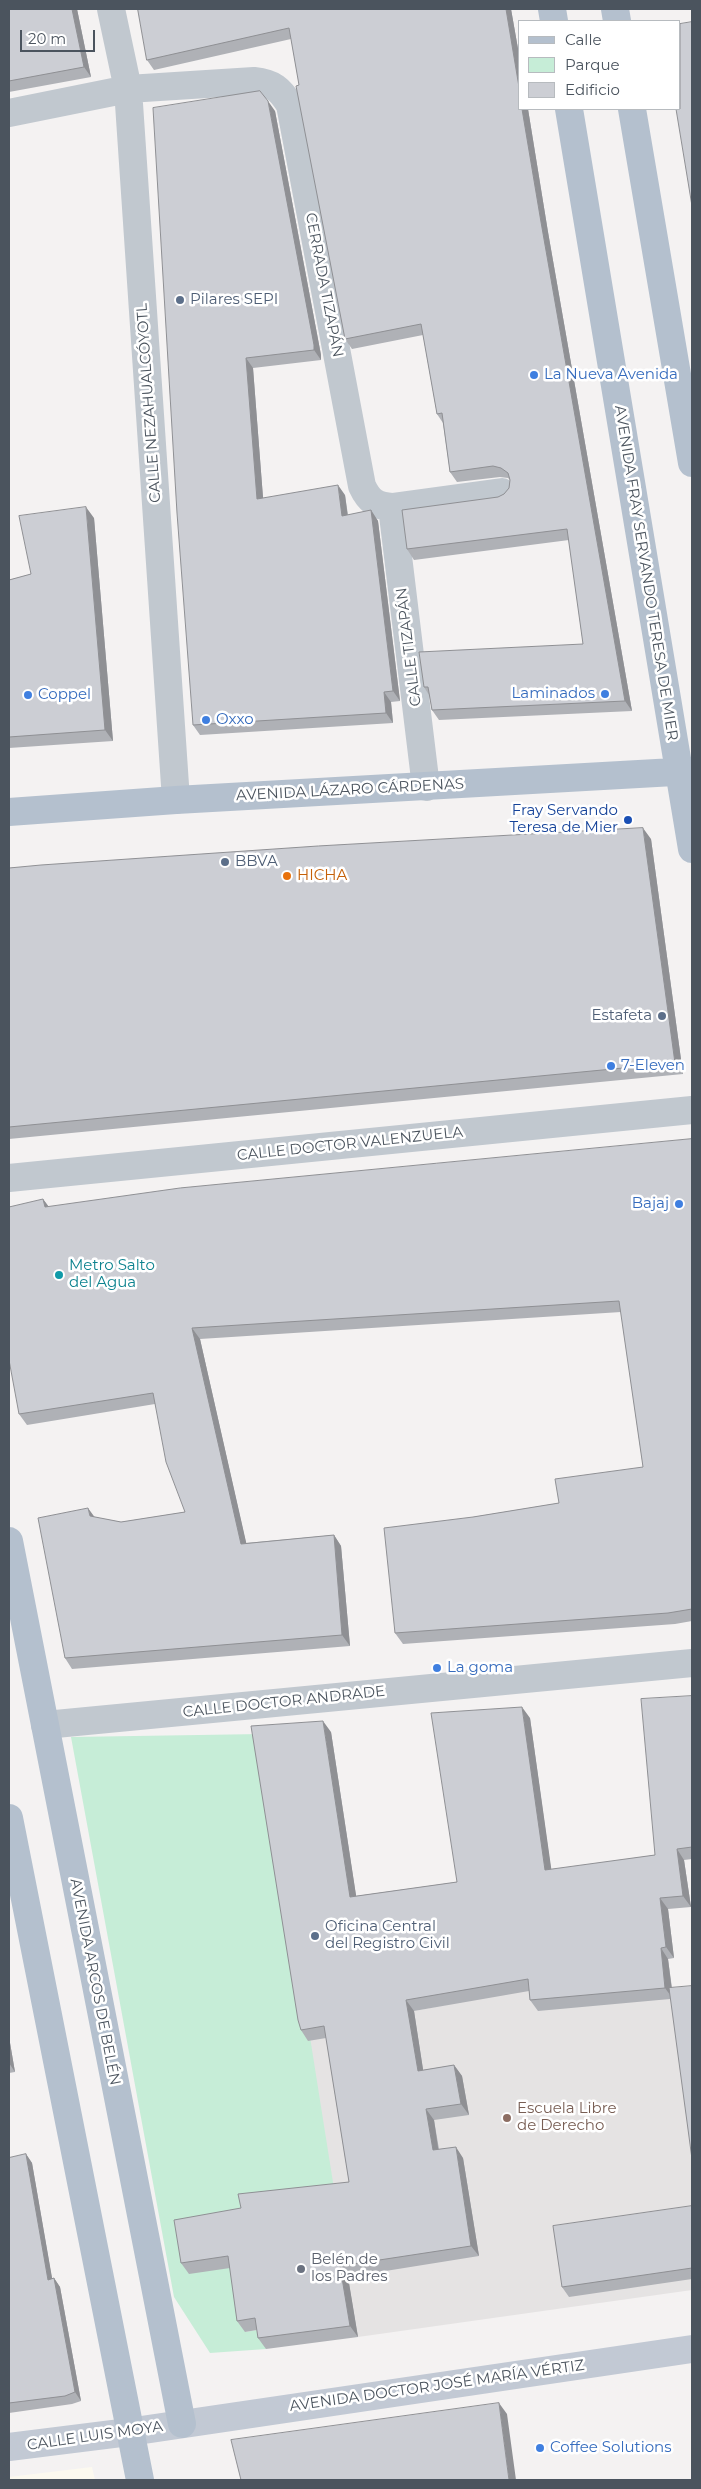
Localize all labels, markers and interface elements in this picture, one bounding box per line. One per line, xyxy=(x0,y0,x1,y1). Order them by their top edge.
scale bar xyxy=(22,20,98,52)
legend xyxy=(518,20,681,110)
text: 20 m xyxy=(28,29,66,48)
text: Calle xyxy=(565,30,602,49)
text: Parque xyxy=(565,55,620,74)
text: Edificio xyxy=(565,80,620,99)
street label: CERRADA TIZAPÁN xyxy=(301,211,347,359)
place label: Pilares SEPI xyxy=(190,291,278,309)
marker: Pilares SEPI xyxy=(174,294,186,306)
street label: CALLE NEZAHUALCÓYOTL xyxy=(133,303,165,503)
place label: La Nueva Avenida xyxy=(544,366,678,384)
marker: La Nueva Avenida xyxy=(528,369,540,381)
street label: AVENIDA FRAY SERVANDO TERESA DE MIER xyxy=(611,404,681,742)
street label: CALLE TIZAPÁN xyxy=(393,587,425,707)
place label: Laminados xyxy=(511,685,595,703)
place label: Coppel xyxy=(38,686,91,704)
marker: Laminados xyxy=(599,688,611,700)
marker: Coppel xyxy=(22,689,34,701)
place label: Oxxo xyxy=(216,711,254,729)
marker: Oxxo xyxy=(200,714,212,726)
street label: AVENIDA LÁZARO CÁRDENAS xyxy=(236,775,464,805)
place label: Fray Servando Teresa de Mier xyxy=(510,802,618,837)
marker: Fray Servando Teresa de Mier xyxy=(622,814,634,826)
place label: BBVA xyxy=(235,853,278,871)
marker: BBVA xyxy=(219,856,231,868)
place label: HICHA xyxy=(297,867,347,885)
marker: HICHA xyxy=(281,870,293,882)
place label: Estafeta xyxy=(591,1007,652,1025)
marker: Estafeta xyxy=(656,1010,668,1022)
place label: 7-Eleven xyxy=(621,1057,685,1075)
marker: 7-Eleven xyxy=(605,1060,617,1072)
street label: CALLE DOCTOR VALENZUELA xyxy=(236,1123,464,1165)
place label: Bajaj xyxy=(632,1195,669,1213)
marker: Bajaj xyxy=(673,1198,685,1210)
place label: Metro Salto del Agua xyxy=(69,1257,155,1292)
marker: Metro Salto del Agua xyxy=(53,1269,65,1281)
place label: La goma xyxy=(447,1659,513,1677)
marker: La goma xyxy=(431,1662,443,1674)
street label: CALLE DOCTOR ANDRADE xyxy=(182,1682,386,1722)
street label: AVENIDA ARCOS DE BELÉN xyxy=(66,1877,124,2087)
place label: Oficina Central del Registro Civil xyxy=(325,1918,450,1953)
marker: Oficina Central del Registro Civil xyxy=(309,1930,321,1942)
place label: Escuela Libre de Derecho xyxy=(517,2100,617,2135)
marker: Escuela Libre de Derecho xyxy=(501,2112,513,2124)
place label: Belén de los Padres xyxy=(311,2251,387,2286)
marker: Belén de los Padres xyxy=(295,2263,307,2275)
street label: AVENIDA DOCTOR JOSÉ MARÍA VÉRTIZ xyxy=(288,2356,586,2416)
street label: CALLE LUIS MOYA xyxy=(26,2418,164,2454)
place label: Coffee Solutions xyxy=(550,2439,672,2457)
marker: Coffee Solutions xyxy=(534,2442,546,2454)

